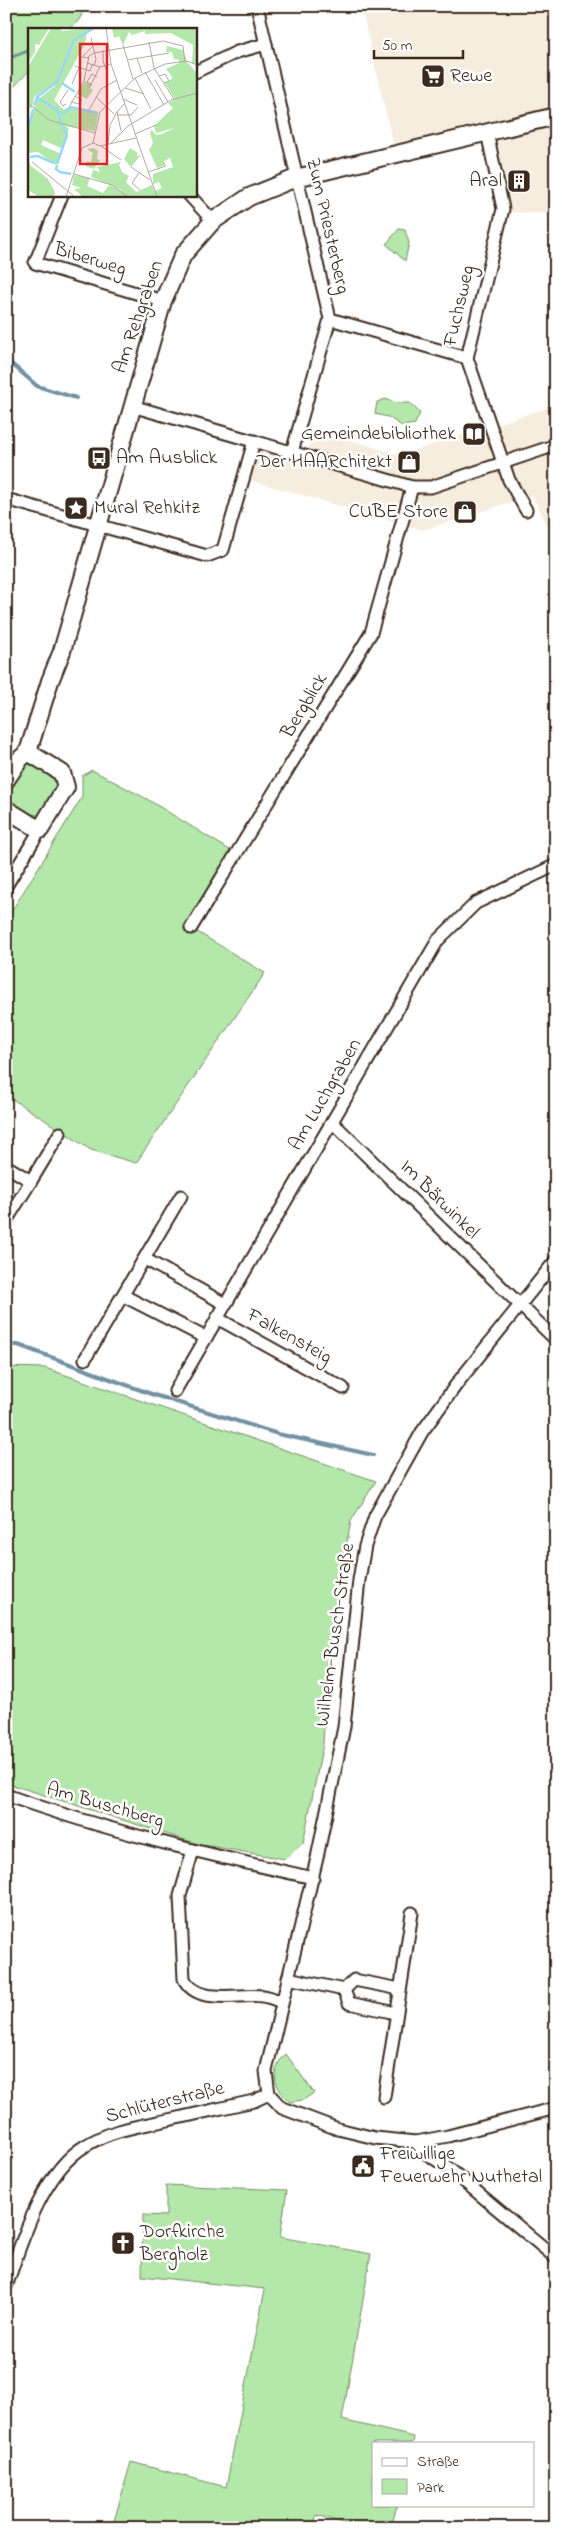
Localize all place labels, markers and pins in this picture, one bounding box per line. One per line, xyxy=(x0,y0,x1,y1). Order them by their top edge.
place label: Rewe xyxy=(450,62,492,91)
supermarket icon: Rewe xyxy=(420,63,446,89)
place label: Aral xyxy=(469,167,502,196)
building icon: Aral xyxy=(506,168,532,194)
place label: Gemeindebibliothek xyxy=(301,420,456,449)
library icon: Gemeindebibliothek xyxy=(461,421,487,447)
place label: Am Ausblick xyxy=(116,444,218,473)
bus stop icon: Am Ausblick xyxy=(86,445,112,471)
place label: Der HAARchitekt xyxy=(256,448,392,477)
shop icon: Der HAARchitekt xyxy=(396,449,422,475)
place label: Mural Rehkitz xyxy=(94,494,200,523)
place icon: Mural Rehkitz xyxy=(63,495,89,521)
place label: CUBE Store xyxy=(349,498,448,527)
shop icon: CUBE Store xyxy=(452,499,478,525)
place label: Freiwillige Feuerwehr Nuthetal xyxy=(379,2140,542,2192)
public building icon: Freiwillige Feuerwehr Nuthetal xyxy=(350,2153,376,2179)
place label: Dorfkirche Bergholz xyxy=(139,2218,224,2271)
church icon: Dorfkirche Bergholz xyxy=(110,2230,136,2256)

